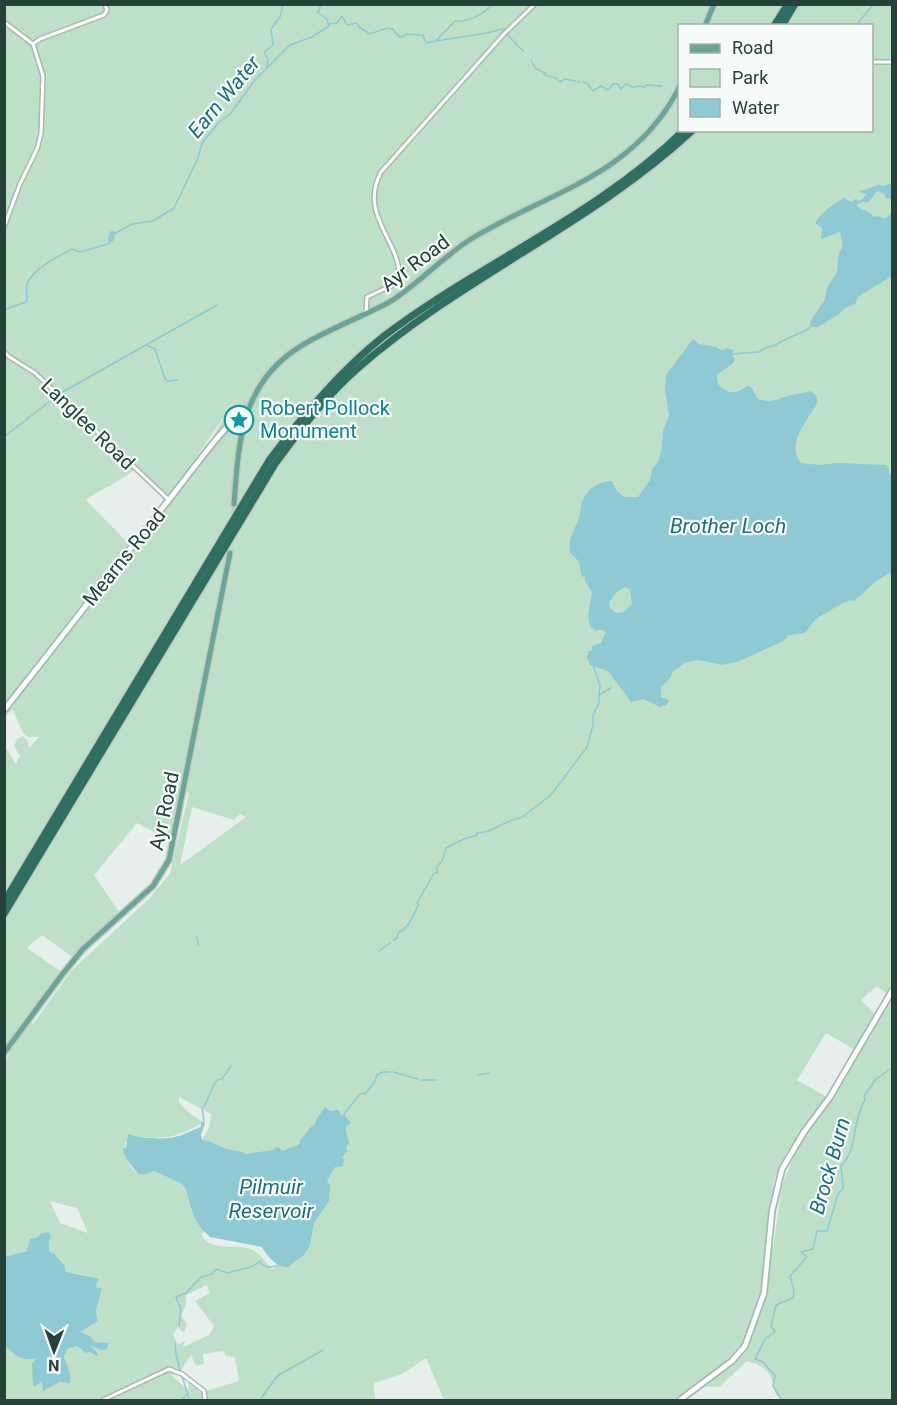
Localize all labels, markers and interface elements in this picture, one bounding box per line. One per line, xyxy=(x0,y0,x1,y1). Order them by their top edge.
legend xyxy=(678,24,873,132)
text: Road xyxy=(732,37,773,58)
water label: Earn Water xyxy=(183,50,266,143)
text: Park xyxy=(732,67,769,88)
text: Water xyxy=(732,97,779,118)
street label: Ayr Road xyxy=(376,229,454,297)
street label: Langlee Road xyxy=(36,373,140,475)
place label: Robert Pollock Monument xyxy=(260,396,391,443)
place icon: Robert Pollock Monument xyxy=(223,404,255,436)
street label: Mearns Road xyxy=(78,504,170,610)
water label: Brother Loch xyxy=(670,514,786,538)
street label: Ayr Road xyxy=(144,770,184,852)
water label: Brock Burn xyxy=(805,1115,855,1217)
water label: Pilmuir Reservoir xyxy=(229,1175,315,1223)
north arrow xyxy=(24,1321,84,1381)
text: N xyxy=(48,1356,60,1375)

